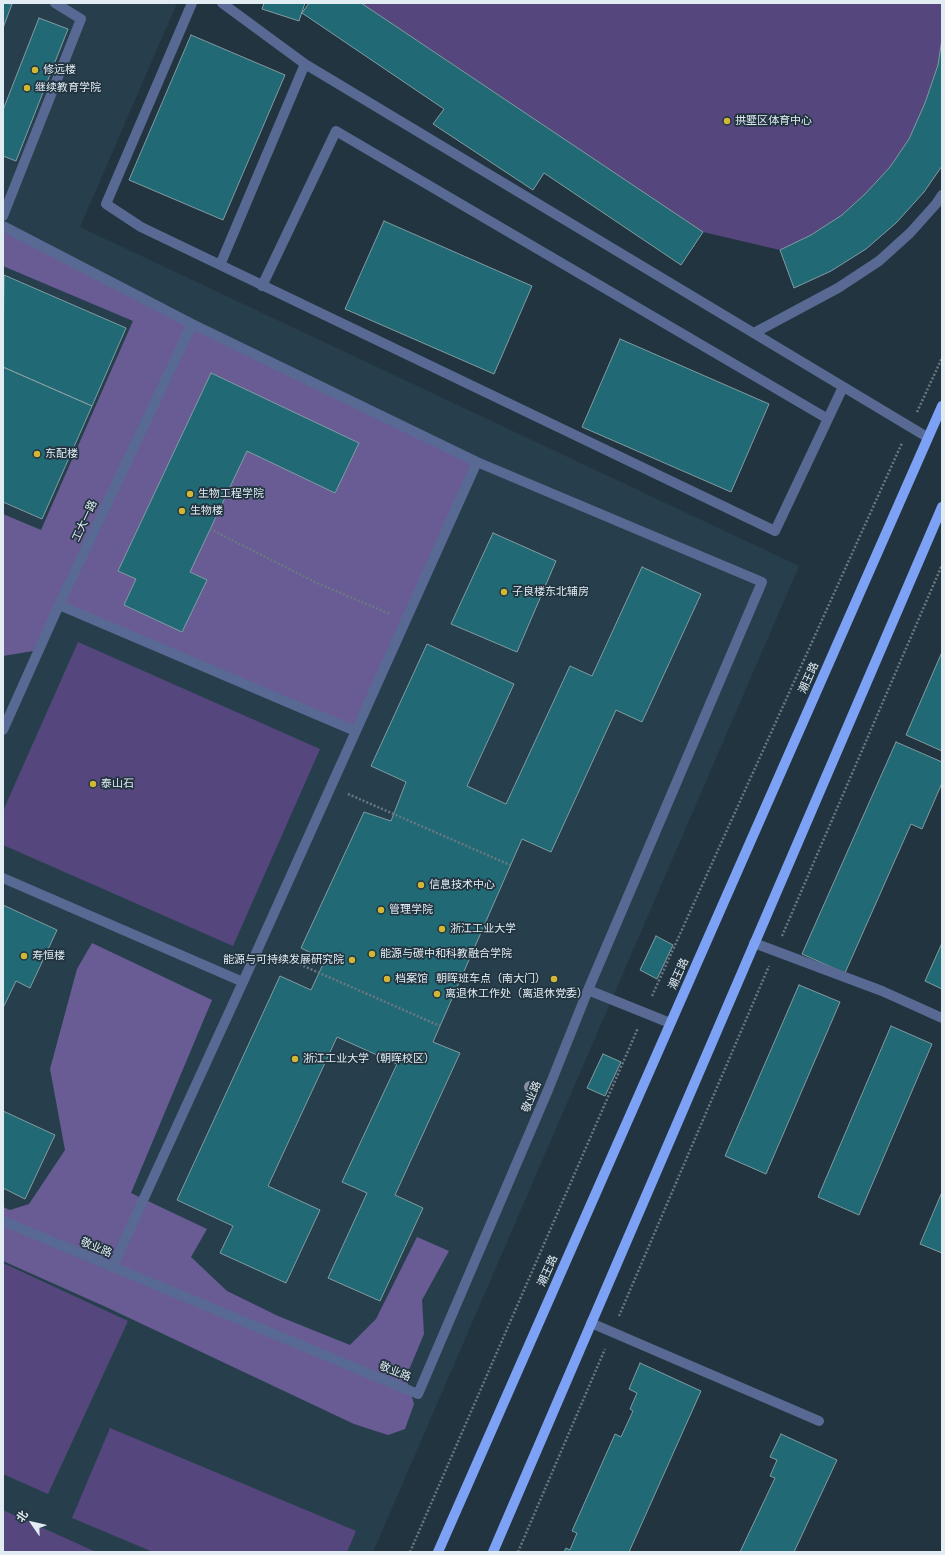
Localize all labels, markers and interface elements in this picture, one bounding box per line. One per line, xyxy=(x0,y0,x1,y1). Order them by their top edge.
place label: 修远楼 xyxy=(43,63,76,77)
marker: 修远楼 xyxy=(30,65,40,75)
place label: 继续教育学院 xyxy=(35,81,101,95)
marker: 继续教育学院 xyxy=(22,83,32,93)
place label: 拱墅区体育中心 xyxy=(735,114,812,128)
marker: 拱墅区体育中心 xyxy=(722,116,732,126)
place label: 东配楼 xyxy=(45,447,78,461)
marker: 东配楼 xyxy=(32,449,42,459)
place label: 生物工程学院 xyxy=(198,487,264,501)
marker: 生物工程学院 xyxy=(185,489,195,499)
street label: 工大一路 xyxy=(70,498,100,544)
place label: 生物楼 xyxy=(190,504,223,518)
marker: 生物楼 xyxy=(177,506,187,516)
place label: 子良楼东北辅房 xyxy=(512,585,589,599)
marker: 子良楼东北辅房 xyxy=(499,587,509,597)
street label: 潮王路 xyxy=(796,660,822,696)
place label: 泰山石 xyxy=(101,777,134,791)
marker: 泰山石 xyxy=(88,779,98,789)
place label: 信息技术中心 xyxy=(429,878,495,892)
marker: 信息技术中心 xyxy=(416,880,426,890)
place label: 管理学院 xyxy=(389,903,433,917)
marker: 管理学院 xyxy=(376,905,386,915)
place label: 浙江工业大学 xyxy=(450,922,516,936)
marker: 浙江工业大学 xyxy=(437,924,447,934)
place label: 能源与碳中和科教融合学院 xyxy=(380,947,512,961)
place label: 寿恒楼 xyxy=(32,949,65,963)
marker: 能源与碳中和科教融合学院 xyxy=(367,949,377,959)
marker: 寿恒楼 xyxy=(19,951,29,961)
place label: 能源与可持续发展研究院 xyxy=(223,953,344,967)
marker: 能源与可持续发展研究院 xyxy=(347,955,357,965)
street label: 潮王路 xyxy=(666,956,692,992)
place label: 档案馆 xyxy=(395,972,428,986)
place label: 朝晖班车点（南大门） xyxy=(436,972,546,986)
marker: 档案馆 xyxy=(382,974,392,984)
marker: 朝晖班车点（南大门） xyxy=(549,974,559,984)
place label: 离退休工作处（离退休党委） xyxy=(445,987,588,1001)
marker: 离退休工作处（离退休党委） xyxy=(432,989,442,999)
place label: 浙江工业大学（朝晖校区） xyxy=(303,1052,435,1066)
marker: 浙江工业大学（朝晖校区） xyxy=(290,1054,300,1064)
street label: 敬业路 xyxy=(519,1079,545,1115)
street label: 敬业路 xyxy=(78,1235,114,1261)
street label: 潮王路 xyxy=(535,1253,561,1289)
street label: 敬业路 xyxy=(377,1360,413,1384)
north arrow xyxy=(12,1503,52,1543)
text: 北 xyxy=(13,1508,31,1525)

